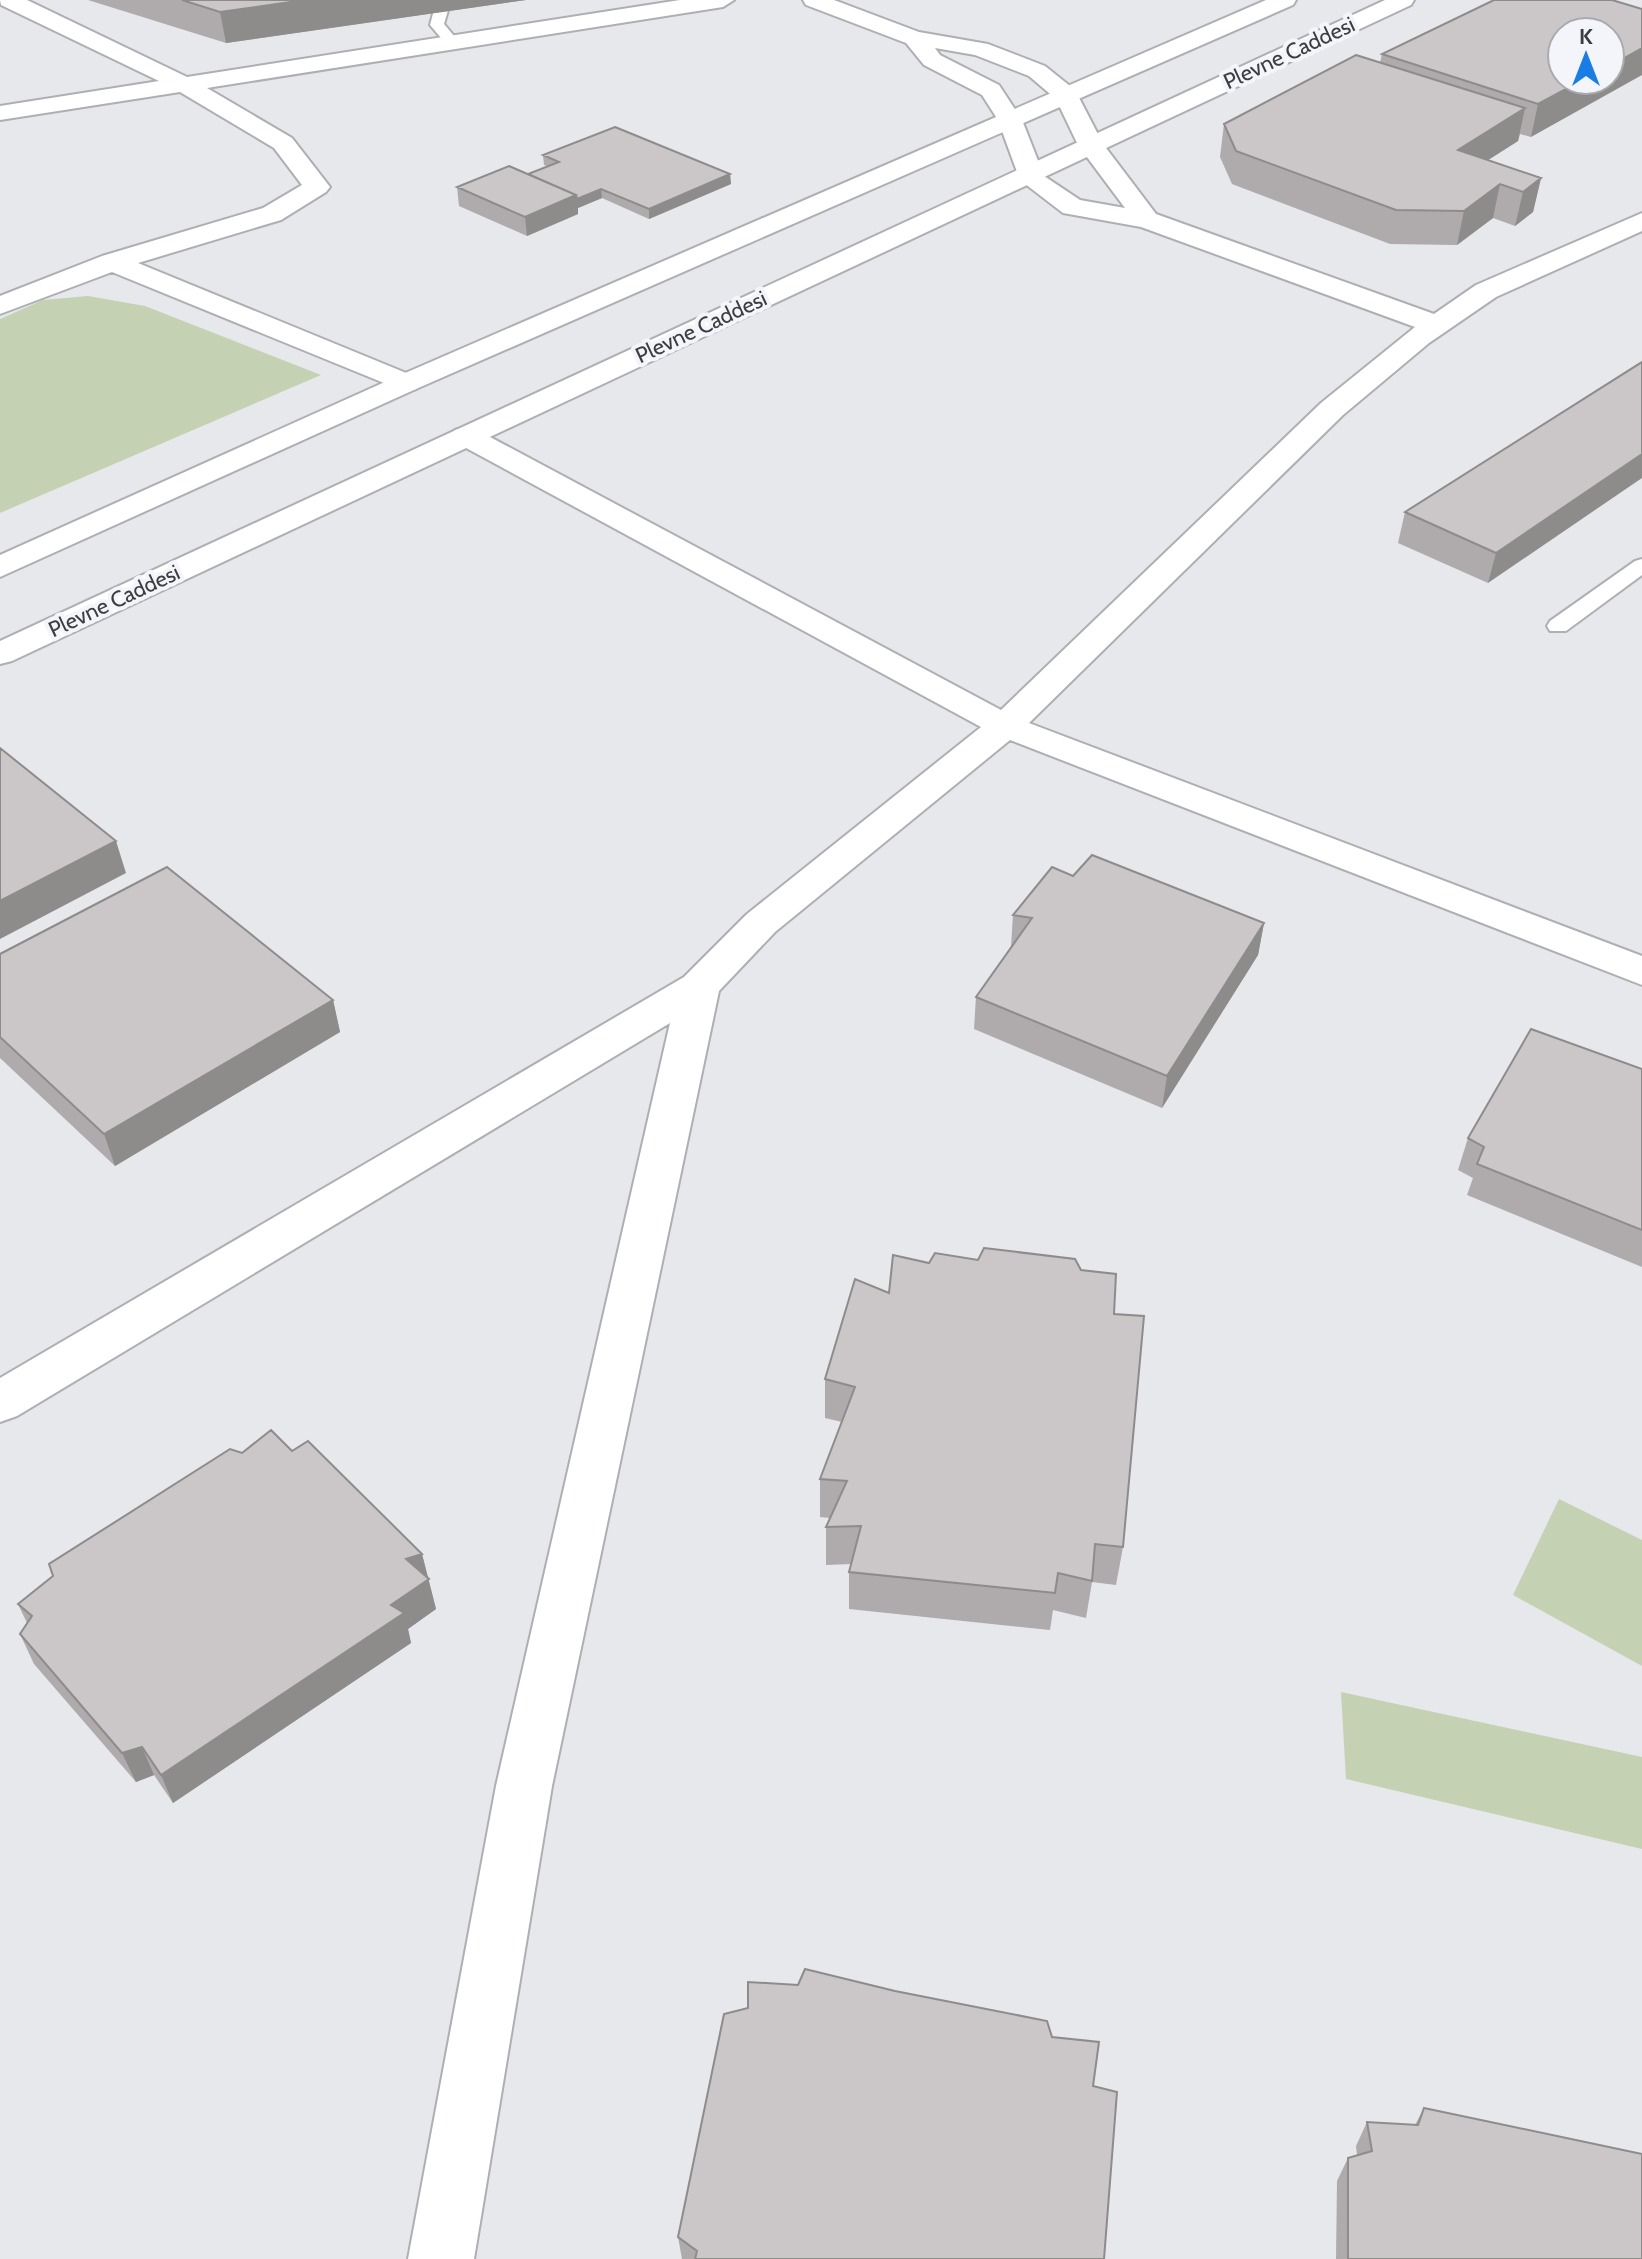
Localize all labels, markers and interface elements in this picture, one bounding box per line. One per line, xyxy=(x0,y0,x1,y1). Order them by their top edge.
street label: Plevne Caddesi xyxy=(1219,11,1359,95)
north arrow xyxy=(1546,16,1626,96)
text: K xyxy=(1579,23,1593,50)
street label: Plevne Caddesi xyxy=(631,285,771,369)
street label: Plevne Caddesi xyxy=(44,559,184,643)

